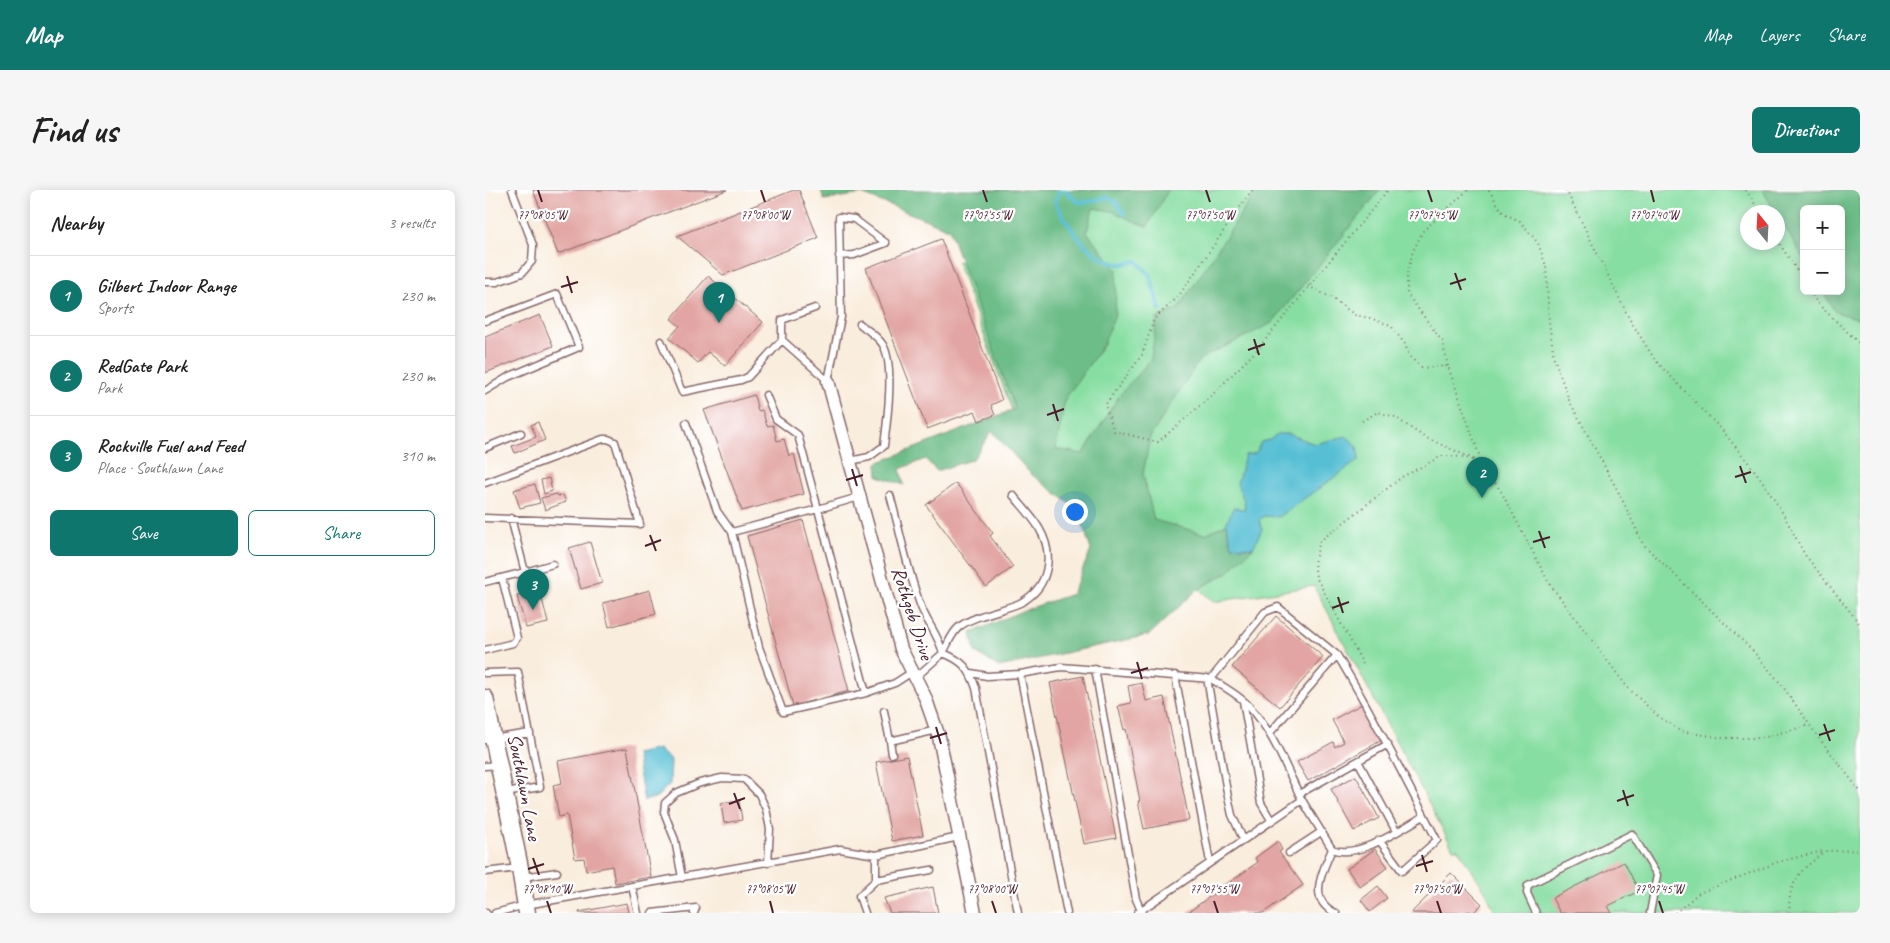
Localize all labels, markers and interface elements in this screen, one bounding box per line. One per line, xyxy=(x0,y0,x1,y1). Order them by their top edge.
text: Map xyxy=(25,20,62,50)
text: Map xyxy=(1704,24,1732,46)
text: Layers xyxy=(1760,24,1799,46)
text: Share xyxy=(1827,24,1865,46)
button: Directions xyxy=(1752,107,1860,153)
text: Find us xyxy=(30,108,117,153)
north arrow xyxy=(1740,205,1785,250)
map controls xyxy=(1800,205,1845,295)
button: + xyxy=(1800,205,1845,250)
text: 77°08'05"W xyxy=(518,207,569,223)
text: 77°08'00"W xyxy=(741,207,792,223)
text: 77°07'55"W xyxy=(963,207,1014,223)
text: 77°07'50"W xyxy=(1186,207,1237,223)
text: 77°07'45"W xyxy=(1408,207,1459,223)
text: 77°07'40"W xyxy=(1630,207,1681,223)
text: Nearby xyxy=(50,210,103,236)
text: 3 results xyxy=(388,213,435,233)
button: − xyxy=(1800,250,1845,295)
text: Gilbert Indoor Range xyxy=(97,274,236,298)
pin: 1 xyxy=(703,282,735,323)
text: 1 xyxy=(62,286,70,306)
text: 230 m xyxy=(401,286,435,306)
text: Sports xyxy=(97,298,133,318)
text: RedGate Park xyxy=(97,354,187,378)
text: 2 xyxy=(62,366,70,386)
text: 230 m xyxy=(401,366,435,386)
text: Park xyxy=(97,378,122,398)
text: Rockville Fuel and Feed xyxy=(97,434,244,458)
text: 3 xyxy=(62,446,70,466)
text: 310 m xyxy=(401,446,435,466)
pin: 2 xyxy=(1466,457,1498,498)
text: Place · Southlawn Lane xyxy=(97,458,222,478)
your location xyxy=(1062,499,1088,525)
button: Save xyxy=(50,510,238,556)
button: Share xyxy=(248,510,435,556)
street label: Rothgeb Drive xyxy=(886,564,940,664)
pin: 3 xyxy=(517,569,549,610)
street label: Southlawn Lane xyxy=(502,732,547,844)
text: 77°08'10"W xyxy=(523,881,574,897)
text: 77°08'05"W xyxy=(746,881,797,897)
text: 77°08'00"W xyxy=(968,881,1019,897)
text: 77°07'55"W xyxy=(1190,881,1241,897)
text: 77°07'50"W xyxy=(1413,881,1464,897)
text: 77°07'45"W xyxy=(1635,881,1686,897)

